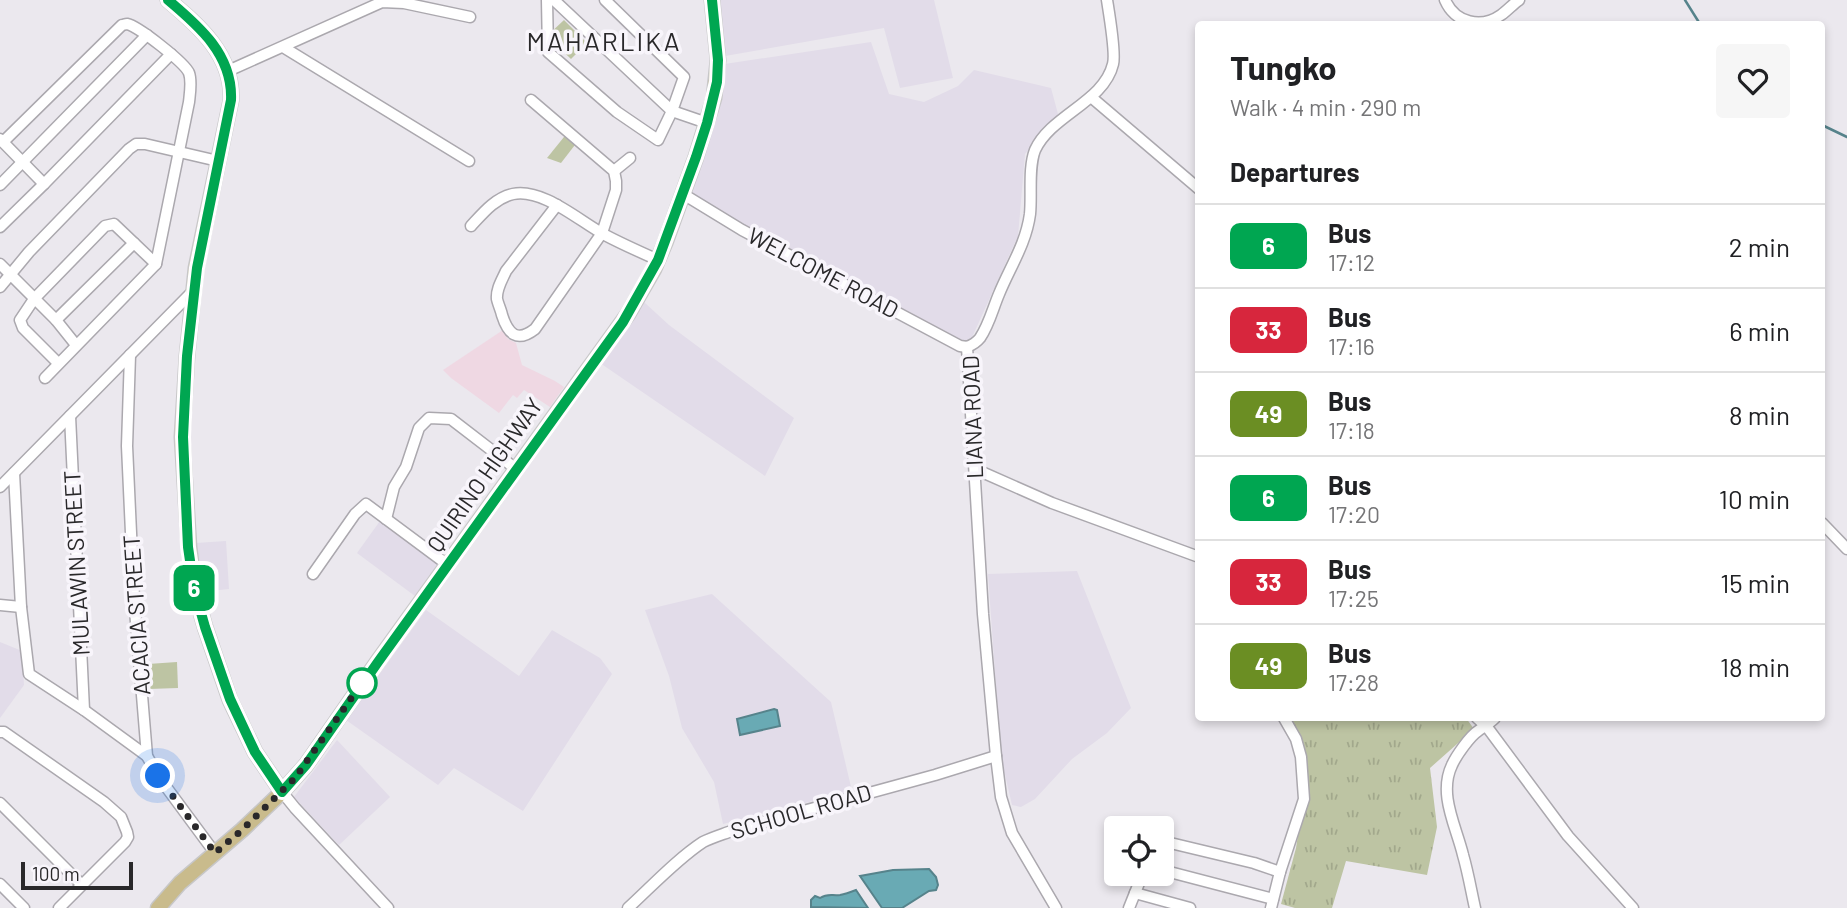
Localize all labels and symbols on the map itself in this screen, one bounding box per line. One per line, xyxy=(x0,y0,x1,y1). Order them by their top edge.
district label: MAHARLIKA xyxy=(526,25,682,56)
street label: WELCOME ROAD xyxy=(743,221,904,324)
street label: LIANA ROAD xyxy=(956,355,988,479)
street label: QUIRINO HIGHWAY xyxy=(420,392,548,557)
street label: MULAWIN STREET xyxy=(57,470,95,656)
street label: ACACIA STREET xyxy=(116,534,156,696)
line badge: 6 xyxy=(171,565,217,611)
unlabelled marker xyxy=(347,668,377,698)
your location xyxy=(140,758,175,793)
street label: SCHOOL ROAD xyxy=(727,778,874,845)
scale bar xyxy=(21,859,133,891)

